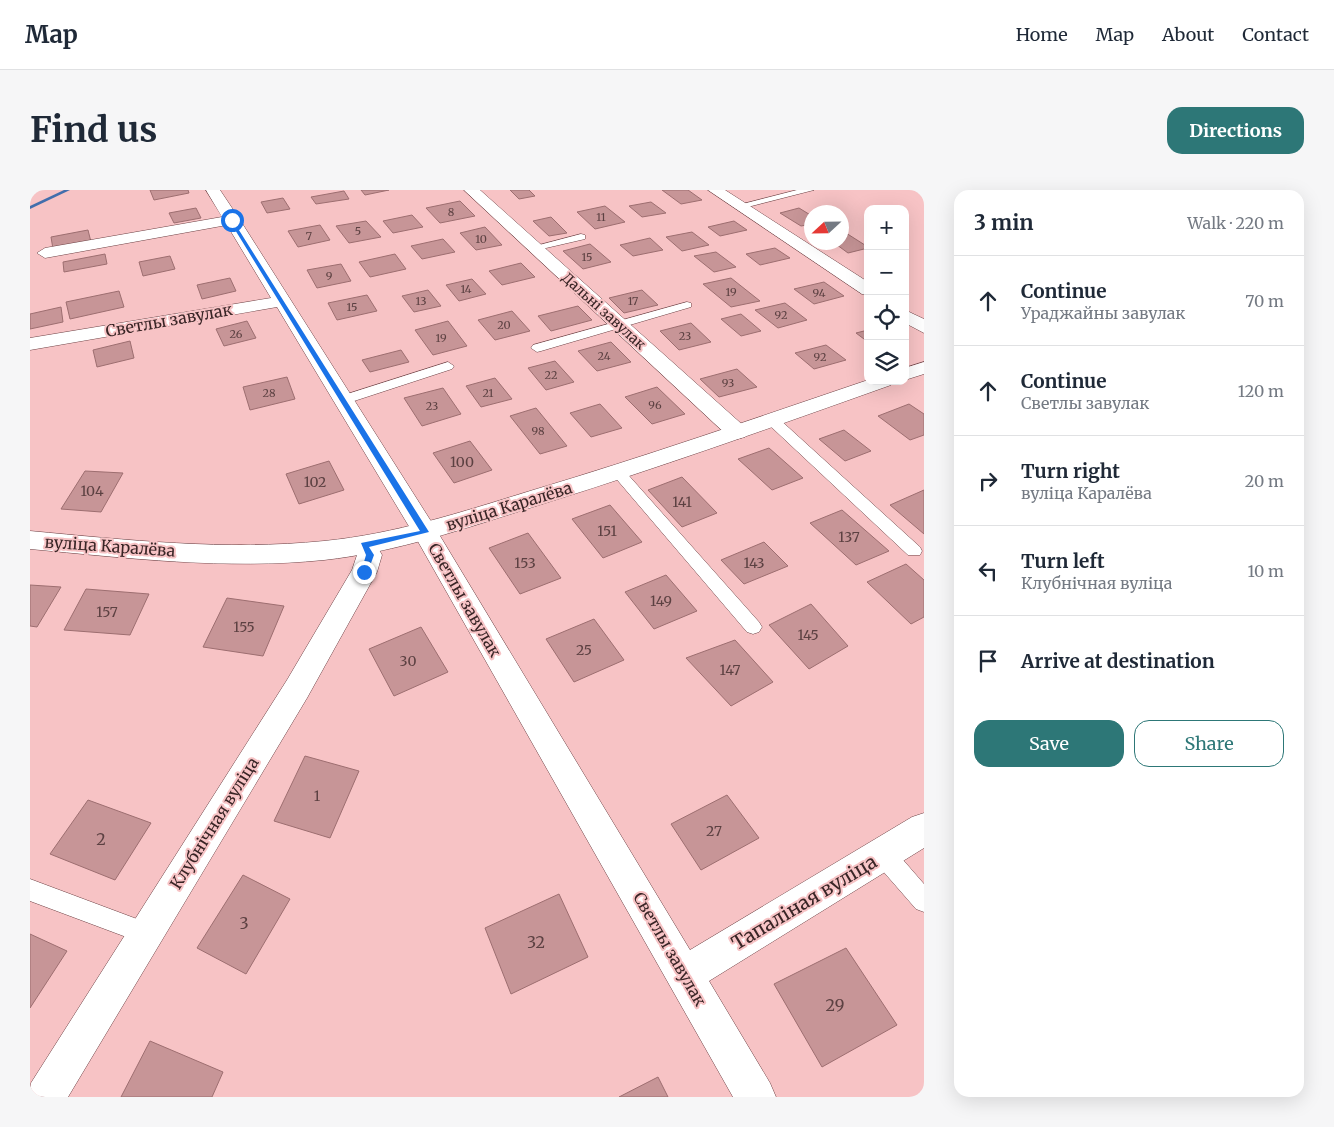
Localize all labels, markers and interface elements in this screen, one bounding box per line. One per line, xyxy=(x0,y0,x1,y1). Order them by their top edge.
text: Map xyxy=(25,19,78,50)
text: Home xyxy=(1016,23,1068,46)
text: Map xyxy=(1096,23,1134,46)
text: About xyxy=(1162,23,1214,46)
text: Contact xyxy=(1242,23,1309,46)
button: Directions xyxy=(1167,107,1304,154)
text: Find us xyxy=(30,108,157,152)
house number: 8 xyxy=(448,205,455,219)
north arrow xyxy=(804,205,849,250)
map controls xyxy=(864,205,909,385)
button: + xyxy=(864,205,909,250)
route start xyxy=(221,209,244,232)
text: 3 min xyxy=(974,209,1033,236)
house number: 11 xyxy=(596,210,606,224)
text: Walk · 220 m xyxy=(1187,213,1284,233)
house number: 5 xyxy=(355,224,361,238)
house number: 7 xyxy=(306,229,312,243)
house number: 10 xyxy=(475,232,487,246)
house number: 15 xyxy=(581,250,593,264)
button: − xyxy=(864,250,909,295)
house number: 9 xyxy=(326,269,333,283)
street label: Дальні завулак xyxy=(558,269,650,353)
text: Continue xyxy=(1021,279,1107,303)
house number: 14 xyxy=(460,282,472,296)
house number: 19 xyxy=(725,285,737,299)
house number: 94 xyxy=(812,286,826,300)
icon: ahead xyxy=(974,287,1002,315)
text: 70 m xyxy=(1245,291,1284,311)
house number: 13 xyxy=(416,294,426,308)
house number: 17 xyxy=(628,294,638,308)
button: locate xyxy=(864,295,909,340)
street label: Светлы завулак xyxy=(104,299,234,341)
house number: 15 xyxy=(346,300,358,314)
text: Ураджайны завулак xyxy=(1021,303,1185,323)
house number: 92 xyxy=(775,308,787,322)
house number: 20 xyxy=(497,318,511,332)
house number: 26 xyxy=(230,327,243,341)
house number: 23 xyxy=(679,329,691,343)
house number: 19 xyxy=(435,331,447,345)
button: layers xyxy=(864,340,909,385)
house number: 24 xyxy=(598,349,611,363)
house number: 92 xyxy=(814,350,826,364)
house number: 22 xyxy=(545,368,557,382)
text: Continue xyxy=(1021,369,1107,393)
house number: 93 xyxy=(722,376,734,390)
icon: ahead xyxy=(974,377,1002,405)
text: 120 m xyxy=(1238,381,1284,401)
house number: 28 xyxy=(263,386,276,400)
house number: 21 xyxy=(482,386,494,400)
text: Светлы завулак xyxy=(1021,393,1149,413)
house number: 96 xyxy=(648,398,662,412)
house number: 23 xyxy=(426,399,438,413)
house number: 98 xyxy=(531,424,545,438)
house number: 100 xyxy=(450,453,474,471)
text: Turn right xyxy=(1021,459,1120,483)
icon: right xyxy=(974,467,1002,495)
text: 20 m xyxy=(1245,471,1284,491)
house number: 102 xyxy=(304,473,326,491)
street label: вуліца Каралёва xyxy=(444,477,575,535)
house number: 104 xyxy=(80,482,104,500)
text: вуліца Каралёва xyxy=(1021,483,1152,503)
house number: 141 xyxy=(672,493,692,511)
house number: 151 xyxy=(597,522,617,540)
house number: 137 xyxy=(838,528,860,546)
street label: вуліца Каралёва xyxy=(44,531,176,561)
street label: Светлы завулак xyxy=(424,539,506,661)
text: Turn left xyxy=(1021,549,1105,573)
house number: 153 xyxy=(514,554,536,572)
house number: 143 xyxy=(744,554,764,572)
icon: left xyxy=(974,557,1002,585)
route end xyxy=(353,561,376,584)
text: 10 m xyxy=(1247,561,1284,581)
text: Клубнічная вуліца xyxy=(1021,573,1172,593)
house number: 149 xyxy=(650,592,672,610)
house number: 157 xyxy=(96,603,118,621)
house number: 155 xyxy=(233,618,255,636)
house number: 145 xyxy=(797,626,819,644)
house number: 25 xyxy=(576,641,592,659)
icon: arrive xyxy=(974,647,1002,675)
text: Arrive at destination xyxy=(1021,649,1215,673)
house number: 30 xyxy=(400,652,416,670)
house number: 147 xyxy=(720,661,740,679)
button: Save xyxy=(974,720,1124,767)
button: Share xyxy=(1134,720,1284,767)
street label: Клубнічная вуліца xyxy=(165,753,263,892)
house number: 1 xyxy=(314,787,320,805)
house number: 27 xyxy=(706,822,722,840)
house number: 2 xyxy=(96,829,106,849)
street label: Тапаліная вуліца xyxy=(727,849,881,955)
street label: Светлы завулак xyxy=(629,888,711,1010)
house number: 3 xyxy=(239,913,249,933)
house number: 32 xyxy=(527,932,545,952)
house number: 29 xyxy=(826,995,844,1015)

